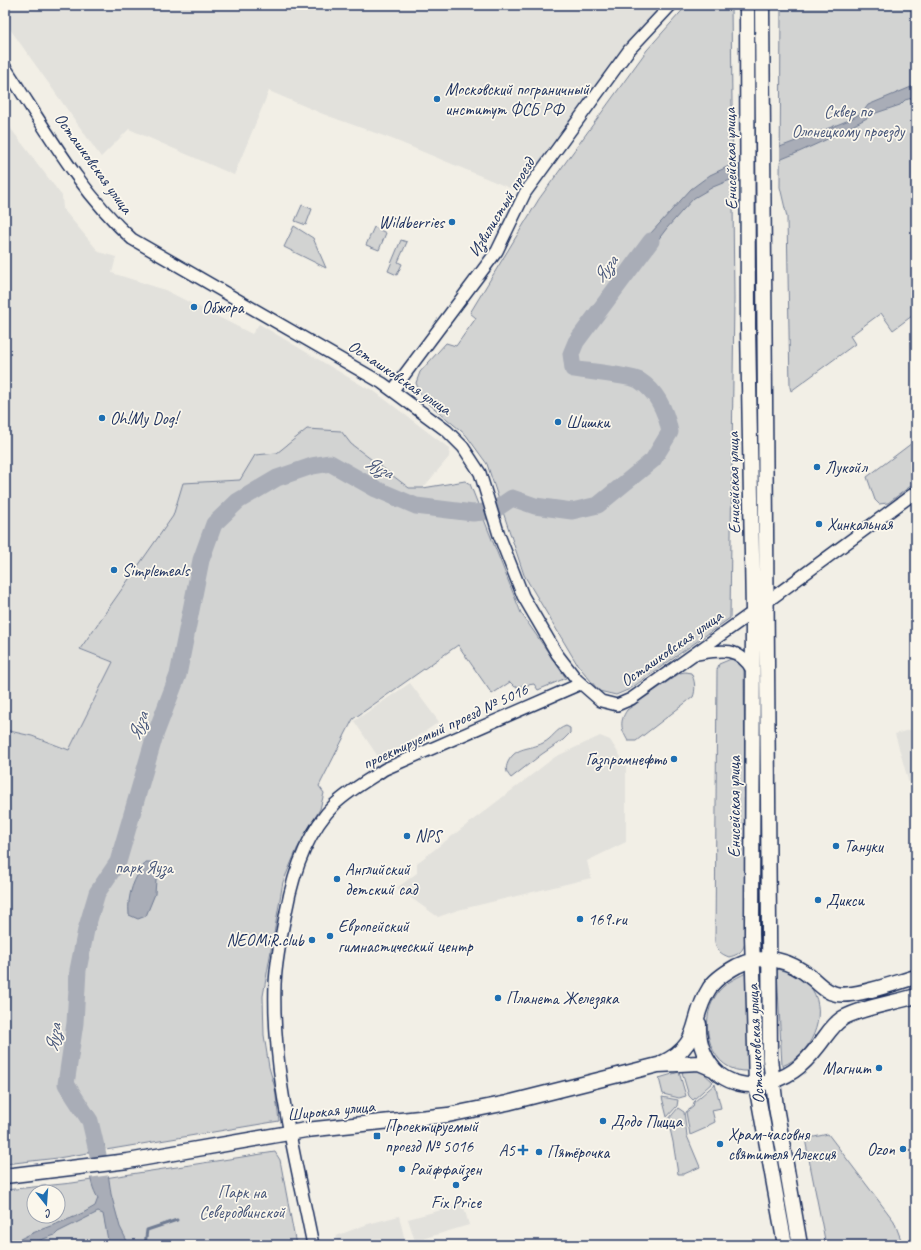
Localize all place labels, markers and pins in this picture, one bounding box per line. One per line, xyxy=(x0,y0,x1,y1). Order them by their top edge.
place label: Московский пограничный институт ФСБ РФ xyxy=(445,79,590,120)
marker: Московский пограничный институт ФСБ РФ xyxy=(432,94,442,104)
place label: Wildberries xyxy=(379,212,446,233)
marker: Wildberries xyxy=(447,217,457,227)
place label: Обжора xyxy=(202,297,245,318)
marker: Обжора xyxy=(189,302,199,312)
place label: Oh!My Dog! xyxy=(110,408,181,429)
place label: Шишки xyxy=(566,412,611,433)
marker: Oh!My Dog! xyxy=(97,413,107,423)
marker: Шишки xyxy=(553,417,563,427)
place label: Лукойл xyxy=(825,457,868,478)
marker: Лукойл xyxy=(812,462,822,472)
place label: Хинкальная xyxy=(827,514,894,535)
marker: Хинкальная xyxy=(814,519,824,529)
place label: Simplemeals xyxy=(122,560,191,581)
marker: Simplemeals xyxy=(109,565,119,575)
place label: Газпромнефть xyxy=(586,749,667,771)
marker: Газпромнефть xyxy=(669,754,679,764)
place label: NPS xyxy=(415,826,444,847)
marker: NPS xyxy=(402,831,412,841)
place label: Тануки xyxy=(844,836,885,857)
marker: Тануки xyxy=(831,841,841,851)
place label: Английский детский сад xyxy=(345,859,419,900)
marker: Английский детский сад xyxy=(332,874,342,884)
place label: Дикси xyxy=(826,890,865,911)
marker: Дикси xyxy=(813,895,823,905)
place label: 169.ru xyxy=(588,909,628,930)
marker: 169.ru xyxy=(575,914,585,924)
place label: Европейский гимнастический центр xyxy=(338,916,474,957)
place label: NEOMiR.club xyxy=(227,930,306,951)
marker: Европейский гимнастический центр xyxy=(325,931,335,941)
marker: NEOMiR.club xyxy=(307,935,317,945)
place label: Планета Железяка xyxy=(506,988,620,1010)
marker: Планета Железяка xyxy=(493,993,503,1003)
place label: Магнит xyxy=(823,1058,871,1079)
marker: Магнит xyxy=(874,1063,884,1073)
place label: Додо Пицца xyxy=(611,1111,684,1132)
place label: Проектируемый проезд № 5016 xyxy=(385,1116,479,1157)
marker: Додо Пицца xyxy=(598,1116,608,1126)
place label: Храм-часовня святителя Алексия xyxy=(728,1124,836,1165)
marker: Проектируемый проезд № 5016 xyxy=(372,1131,382,1141)
marker: Храм-часовня святителя Алексия xyxy=(715,1139,725,1149)
place label: Ozon xyxy=(867,1139,895,1160)
place label: А5 xyxy=(499,1140,516,1161)
place label: Пятёрочка xyxy=(547,1142,610,1163)
marker: Ozon xyxy=(898,1144,908,1154)
marker: А5 xyxy=(518,1145,528,1155)
marker: Пятёрочка xyxy=(534,1147,544,1157)
place label: Райффайзен xyxy=(410,1159,482,1181)
marker: Райффайзен xyxy=(397,1164,407,1174)
marker: Fix Price xyxy=(451,1180,461,1190)
place label: Fix Price xyxy=(431,1192,482,1213)

